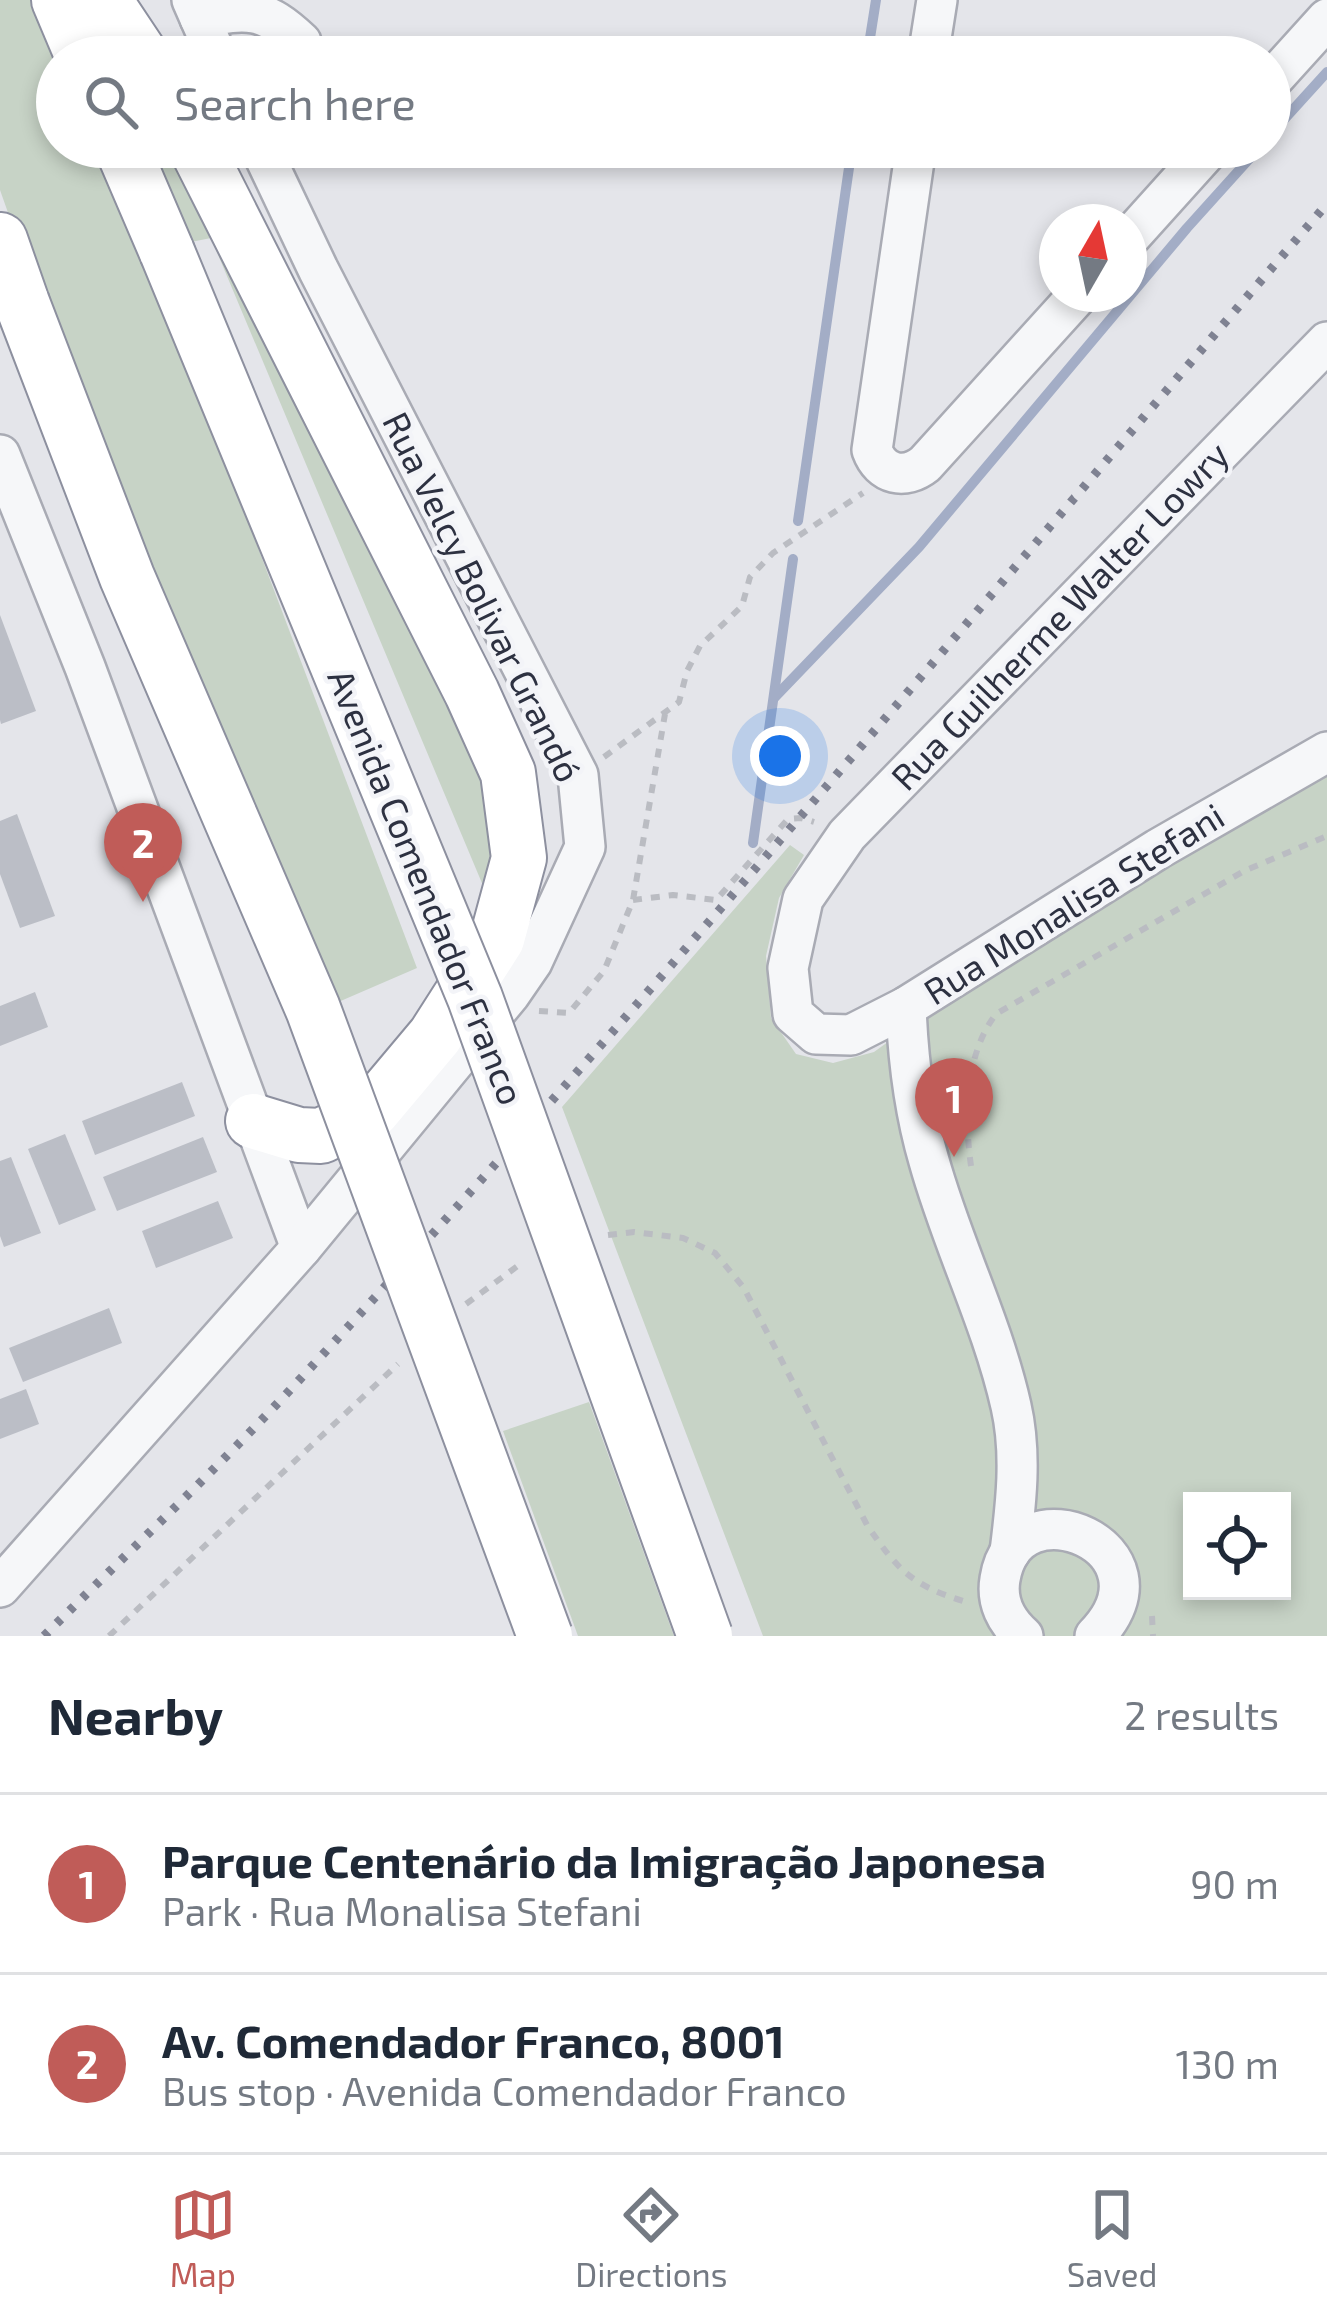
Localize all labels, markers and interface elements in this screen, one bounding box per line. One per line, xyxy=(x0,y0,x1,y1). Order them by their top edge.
search box xyxy=(36,36,1291,168)
icon: search xyxy=(78,69,144,135)
text: Search here xyxy=(174,75,416,129)
north arrow xyxy=(1039,204,1147,312)
street label: Rua Velcy Bolivar Grandó xyxy=(375,405,592,788)
street label: Rua Guilherme Walter Lowry xyxy=(881,432,1237,798)
street label: Avenida Comendador Franco xyxy=(320,662,535,1110)
your location xyxy=(750,726,810,786)
street label: Rua Monalisa Stefani xyxy=(915,793,1231,1012)
pin: 2 xyxy=(104,803,182,902)
pin: 1 xyxy=(915,1058,993,1157)
map controls xyxy=(1183,1492,1291,1600)
button: locate xyxy=(1183,1492,1291,1600)
text: Nearby xyxy=(48,1684,223,1745)
text: 2 results xyxy=(1124,1691,1279,1738)
text: Parque Centenário da Imigração Japonesa xyxy=(162,1833,1046,1887)
text: 1 xyxy=(79,1860,95,1907)
text: 90 m xyxy=(1190,1860,1279,1907)
text: Park · Rua Monalisa Stefani xyxy=(162,1887,642,1934)
text: Av. Comendador Franco, 8001 xyxy=(162,2013,785,2067)
text: 2 xyxy=(76,2040,98,2087)
text: 130 m xyxy=(1175,2040,1279,2087)
text: Bus stop · Avenida Comendador Franco xyxy=(162,2067,847,2114)
tab: Map xyxy=(170,2182,236,2294)
tab: Directions xyxy=(575,2182,727,2294)
tab: Saved xyxy=(1067,2182,1157,2294)

